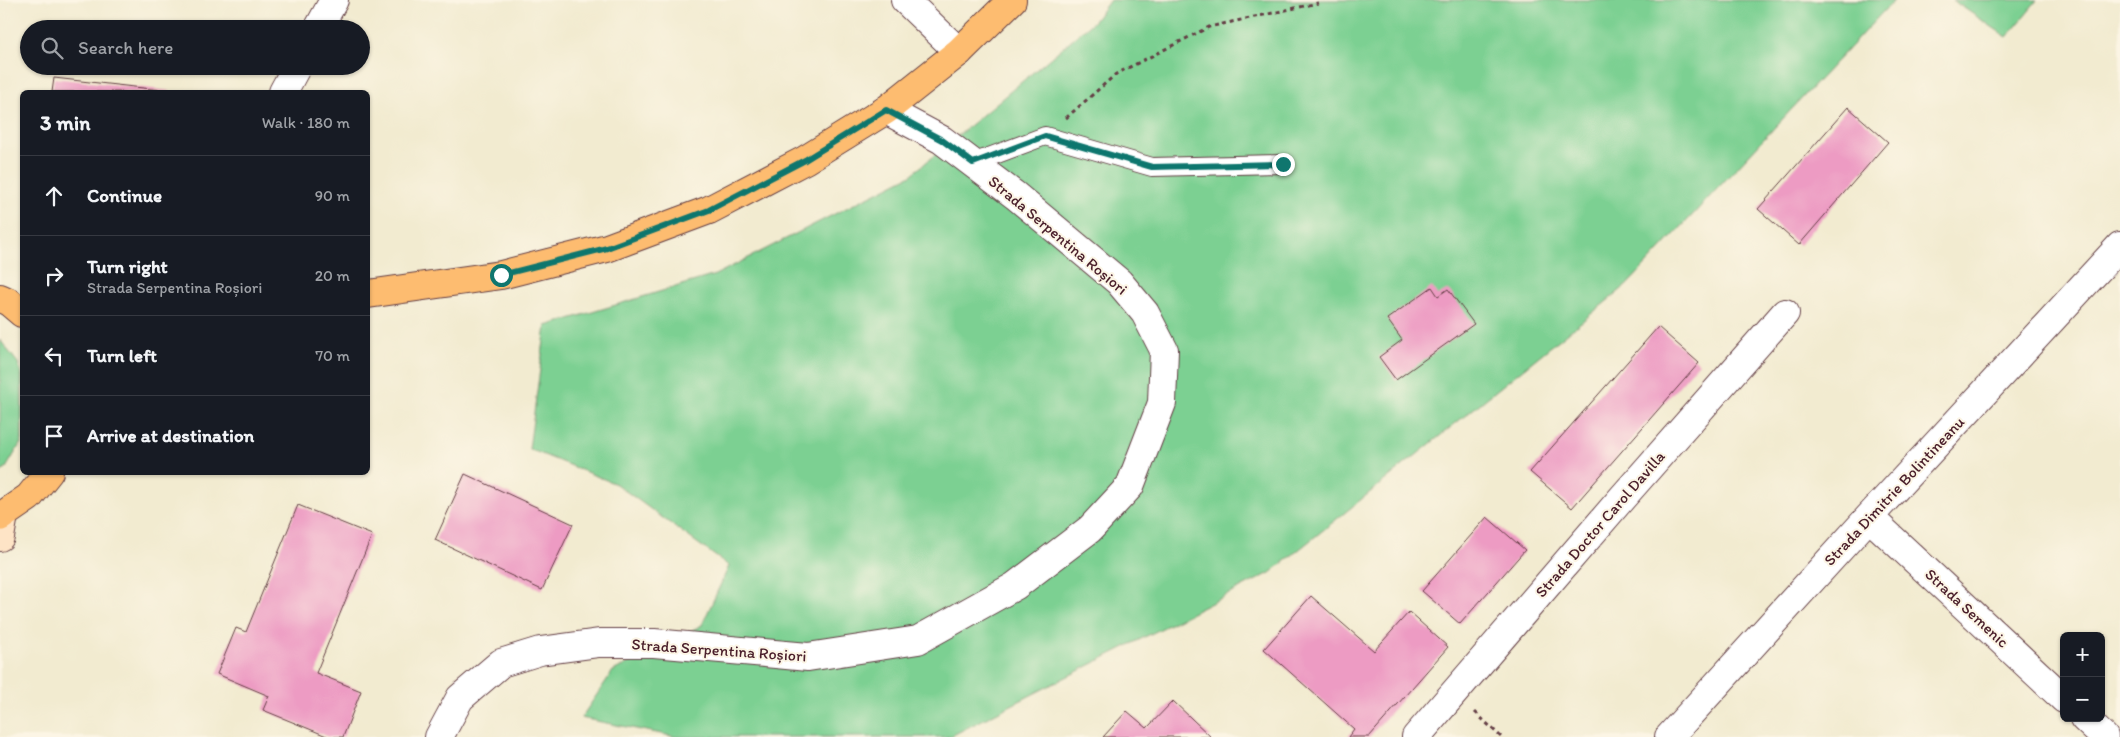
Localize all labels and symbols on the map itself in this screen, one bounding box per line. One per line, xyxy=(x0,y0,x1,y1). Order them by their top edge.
route end xyxy=(1272,153,1295,176)
street label: Strada Serpentina Roșiori xyxy=(985,171,1131,299)
route start xyxy=(490,264,513,287)
street label: Strada Dimitrie Bolintineanu xyxy=(1820,412,1968,570)
street label: Strada Doctor Carol Davilla xyxy=(1531,446,1669,601)
street label: Strada Semenic xyxy=(1921,564,2013,652)
street label: Strada Serpentina Roșiori xyxy=(631,634,807,666)

